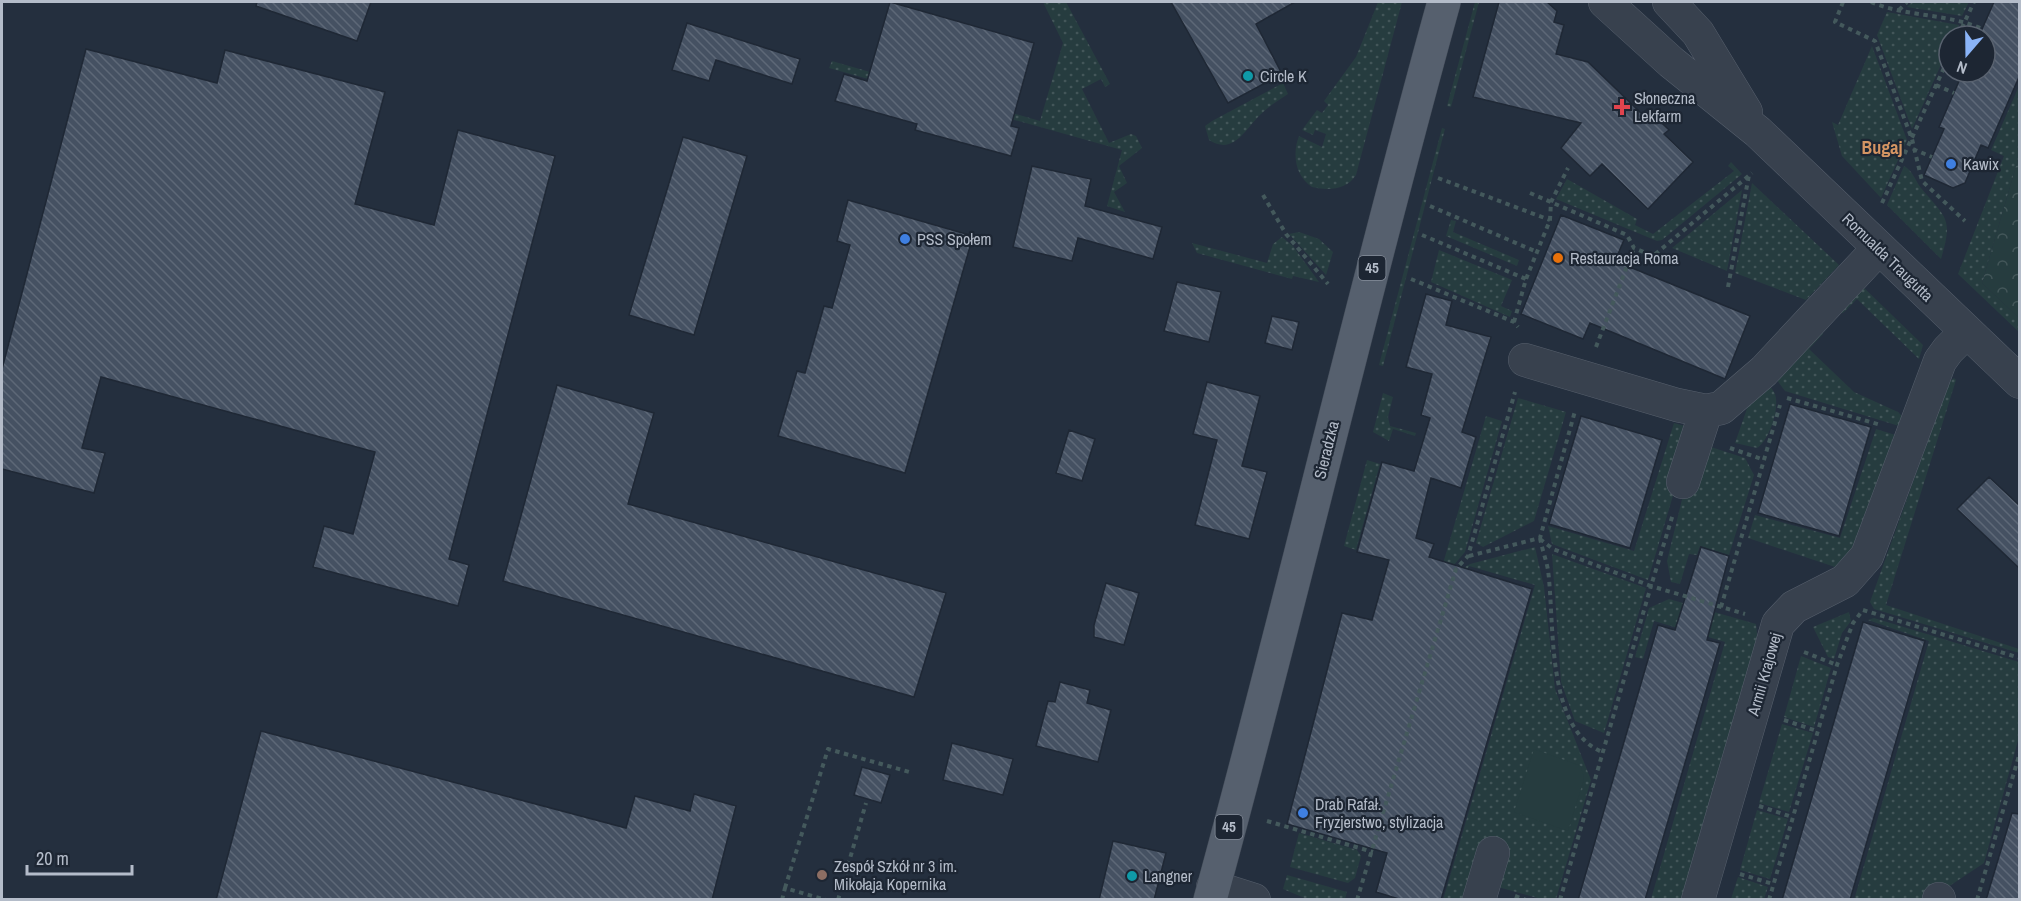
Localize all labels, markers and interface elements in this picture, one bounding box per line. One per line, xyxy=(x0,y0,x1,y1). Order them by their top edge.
north arrow xyxy=(1937,24,1997,84)
text: N xyxy=(1954,56,1970,80)
place label: Circle K xyxy=(1260,65,1307,87)
marker: Circle K xyxy=(1241,69,1255,83)
place label: Słoneczna Lekfarm xyxy=(1634,87,1696,127)
marker: Słoneczna Lekfarm xyxy=(1615,100,1629,114)
district label: Bugaj xyxy=(1861,135,1903,160)
place label: Kawix xyxy=(1963,153,1999,175)
marker: Kawix xyxy=(1944,157,1958,171)
street label: Romualda Traugutta xyxy=(1838,208,1939,307)
place label: PSS Społem xyxy=(917,228,991,250)
marker: PSS Społem xyxy=(898,232,912,246)
place label: Restauracja Roma xyxy=(1570,247,1679,269)
marker: Restauracja Roma xyxy=(1551,251,1565,265)
road number: 45 xyxy=(1358,256,1386,280)
street label: Sieradzka xyxy=(1308,418,1344,481)
street label: Armii Krajowej xyxy=(1741,630,1786,719)
place label: Drab Rafał. Fryzjerstwo, stylizacja xyxy=(1315,793,1444,833)
marker: Drab Rafał. Fryzjerstwo, stylizacja xyxy=(1296,806,1310,820)
road number: 45 xyxy=(1216,815,1242,839)
scale bar xyxy=(27,838,132,876)
text: 20 m xyxy=(36,846,69,871)
place label: Zespół Szkół nr 3 im. Mikołaja Kopernika xyxy=(834,855,957,895)
place label: Langner xyxy=(1144,865,1193,887)
marker: Zespół Szkół nr 3 im. Mikołaja Kopernika xyxy=(815,868,829,882)
marker: Langner xyxy=(1125,869,1139,883)

